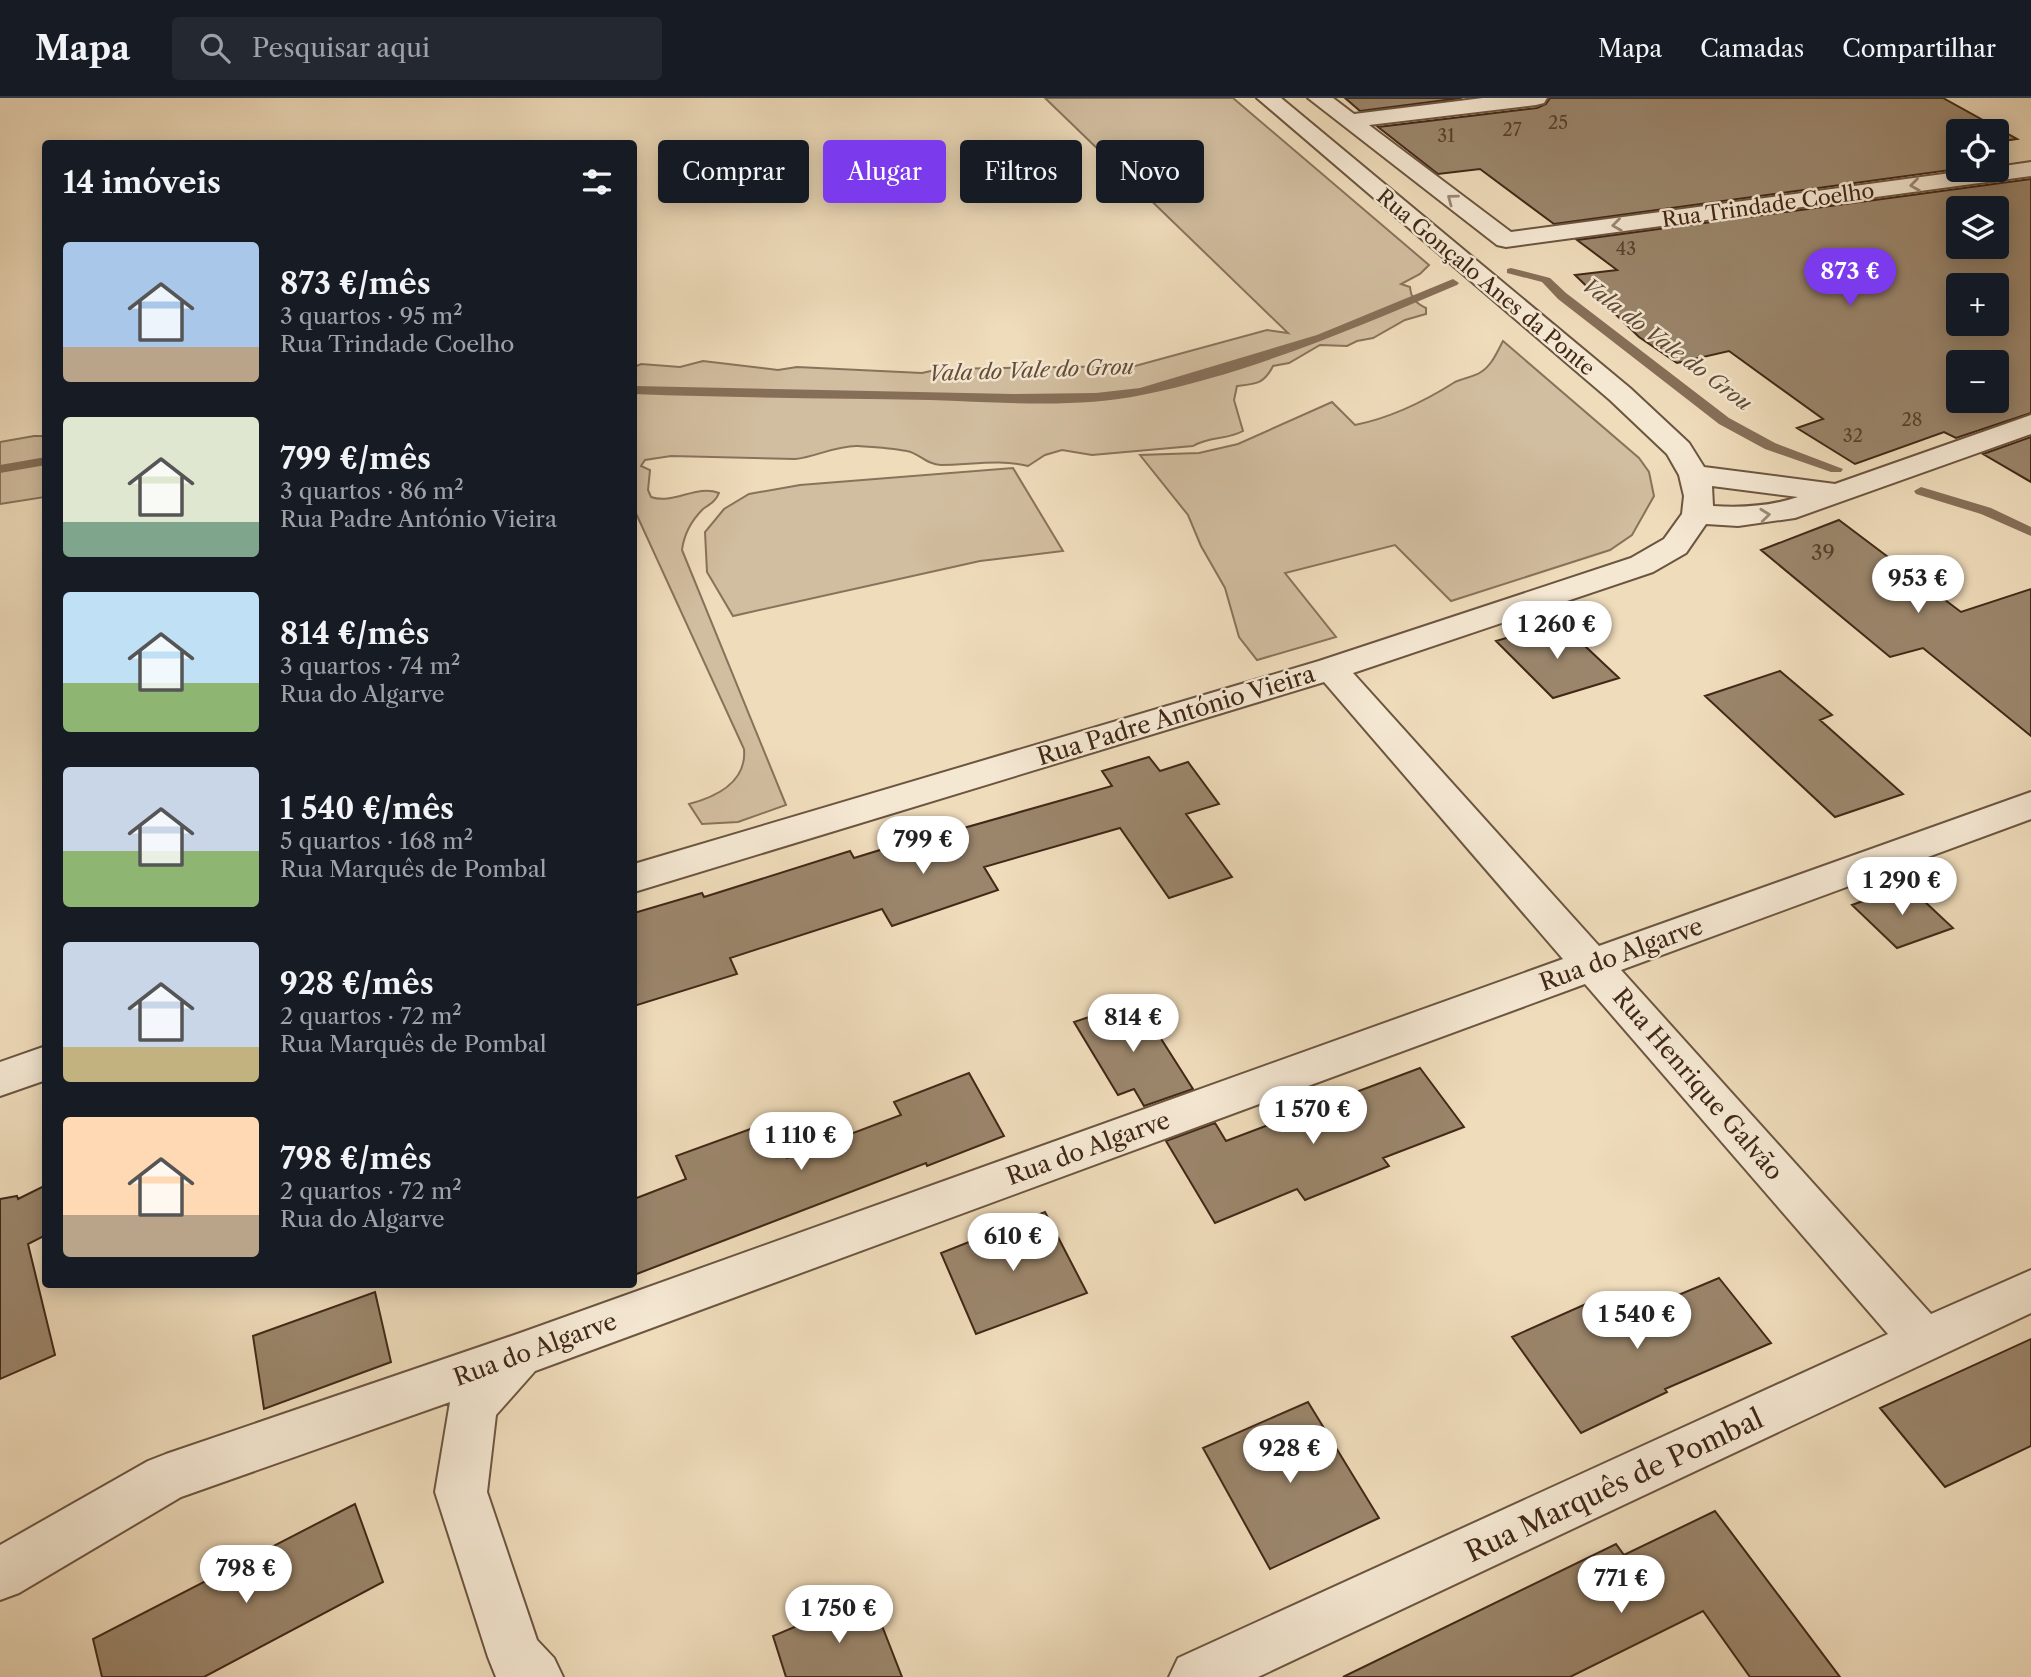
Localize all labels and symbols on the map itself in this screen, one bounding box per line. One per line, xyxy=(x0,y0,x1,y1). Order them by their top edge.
house number: 25 xyxy=(1548,112,1568,134)
house number: 27 xyxy=(1502,119,1522,141)
house number: 31 xyxy=(1437,125,1455,147)
one-way arrow xyxy=(1909,177,1921,192)
street label: Rua Trindade Coelho xyxy=(1660,178,1876,232)
street label: Rua Gonçalo Anes da Ponte xyxy=(1372,183,1600,381)
one-way arrow xyxy=(1447,195,1459,208)
one-way arrow xyxy=(1611,218,1622,233)
house number: 43 xyxy=(1616,238,1636,260)
pin: 873 € xyxy=(1801,248,1899,308)
water label: Vala do Vale do Grou xyxy=(1578,272,1757,416)
water label: Vala do Vale do Grou xyxy=(928,354,1135,386)
house number: 28 xyxy=(1901,409,1923,431)
house number: 32 xyxy=(1843,425,1863,447)
one-way arrow xyxy=(1759,507,1771,522)
house number: 39 xyxy=(1811,540,1835,565)
pin: 953 € xyxy=(1869,556,1967,615)
pin: 1 260 € xyxy=(1492,602,1622,661)
street label: Rua Padre António Vieira xyxy=(1034,659,1319,771)
pin: 799 € xyxy=(874,816,972,876)
pin: 1 290 € xyxy=(1837,858,1967,917)
street label: Rua do Algarve xyxy=(1535,911,1707,997)
street label: Rua Henrique Galvão xyxy=(1607,982,1789,1186)
pin: 814 € xyxy=(1084,995,1182,1054)
pin: 1 570 € xyxy=(1248,1086,1378,1146)
street label: Rua do Algarve xyxy=(1002,1105,1174,1191)
pin: 1 110 € xyxy=(736,1112,866,1172)
pin: 610 € xyxy=(964,1214,1062,1273)
pin: 1 540 € xyxy=(1572,1292,1702,1351)
street label: Rua do Algarve xyxy=(449,1306,621,1392)
street label: Rua Marquês de Pombal xyxy=(1460,1401,1768,1569)
pin: 928 € xyxy=(1241,1426,1339,1485)
pin: 798 € xyxy=(197,1546,295,1605)
pin: 771 € xyxy=(1572,1556,1670,1615)
pin: 1 750 € xyxy=(774,1586,904,1645)

